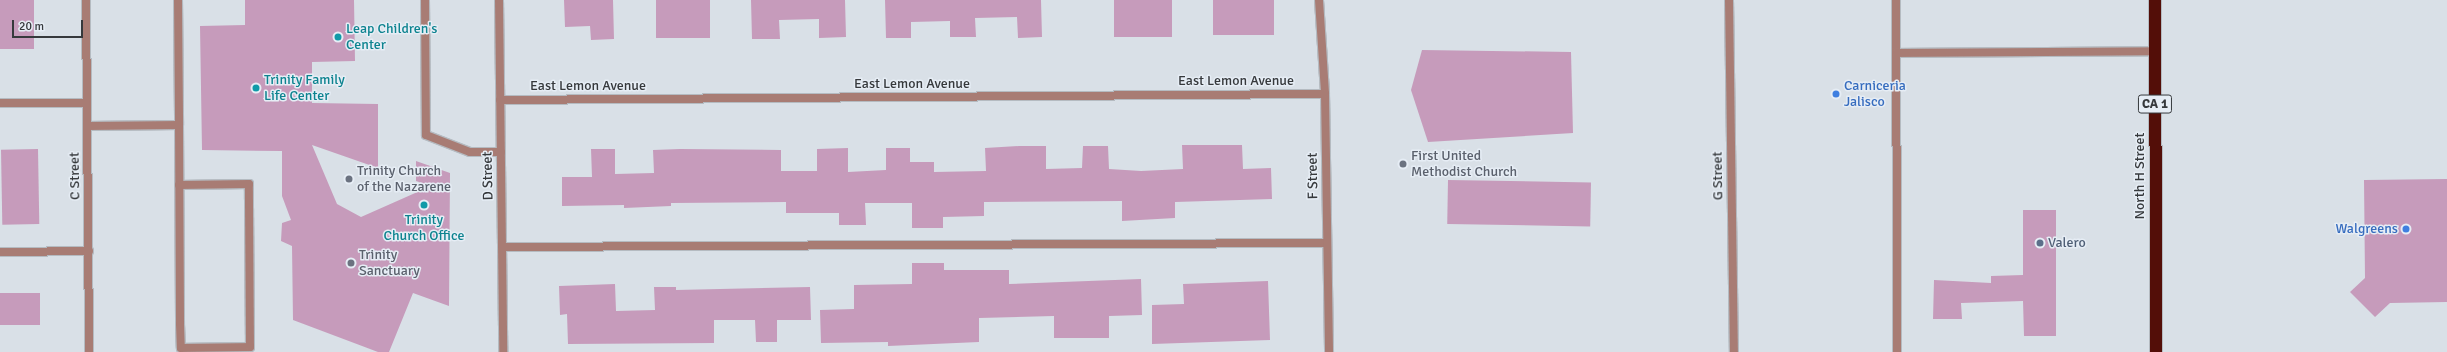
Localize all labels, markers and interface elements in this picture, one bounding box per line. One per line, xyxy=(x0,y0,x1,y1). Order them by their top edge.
scale bar xyxy=(14,12,85,38)
text: 20 m xyxy=(19,19,44,34)
place label: Leap Children's Center xyxy=(346,21,437,54)
marker: Leap Children's Center xyxy=(333,32,343,42)
place label: Trinity Family Life Center xyxy=(264,72,345,104)
street label: East Lemon Avenue xyxy=(1178,73,1294,89)
street label: East Lemon Avenue xyxy=(854,76,970,92)
street label: East Lemon Avenue xyxy=(530,78,646,94)
place label: Carniceria Jalisco xyxy=(1844,78,1906,110)
marker: Trinity Family Life Center xyxy=(251,83,261,93)
marker: Carniceria Jalisco xyxy=(1831,89,1841,99)
road number: CA 1 xyxy=(2137,93,2173,115)
street label: North H Street xyxy=(2132,133,2148,219)
place label: First United Methodist Church xyxy=(1411,148,1517,180)
street label: C Street xyxy=(66,152,84,200)
street label: D Street xyxy=(479,152,497,200)
street label: F Street xyxy=(1304,152,1322,200)
street label: G Street xyxy=(1709,152,1727,200)
marker: First United Methodist Church xyxy=(1398,159,1408,169)
place label: Trinity Church of the Nazarene xyxy=(357,163,451,196)
marker: Trinity Church of the Nazarene xyxy=(344,174,354,184)
marker: Trinity Church Office xyxy=(419,200,429,210)
place label: Trinity Church Office xyxy=(383,212,465,244)
place label: Walgreens xyxy=(2335,221,2398,237)
marker: Walgreens xyxy=(2401,224,2411,234)
place label: Valero xyxy=(2048,235,2086,251)
marker: Valero xyxy=(2035,238,2045,248)
place label: Trinity Sanctuary xyxy=(359,247,420,280)
marker: Trinity Sanctuary xyxy=(346,258,356,268)

